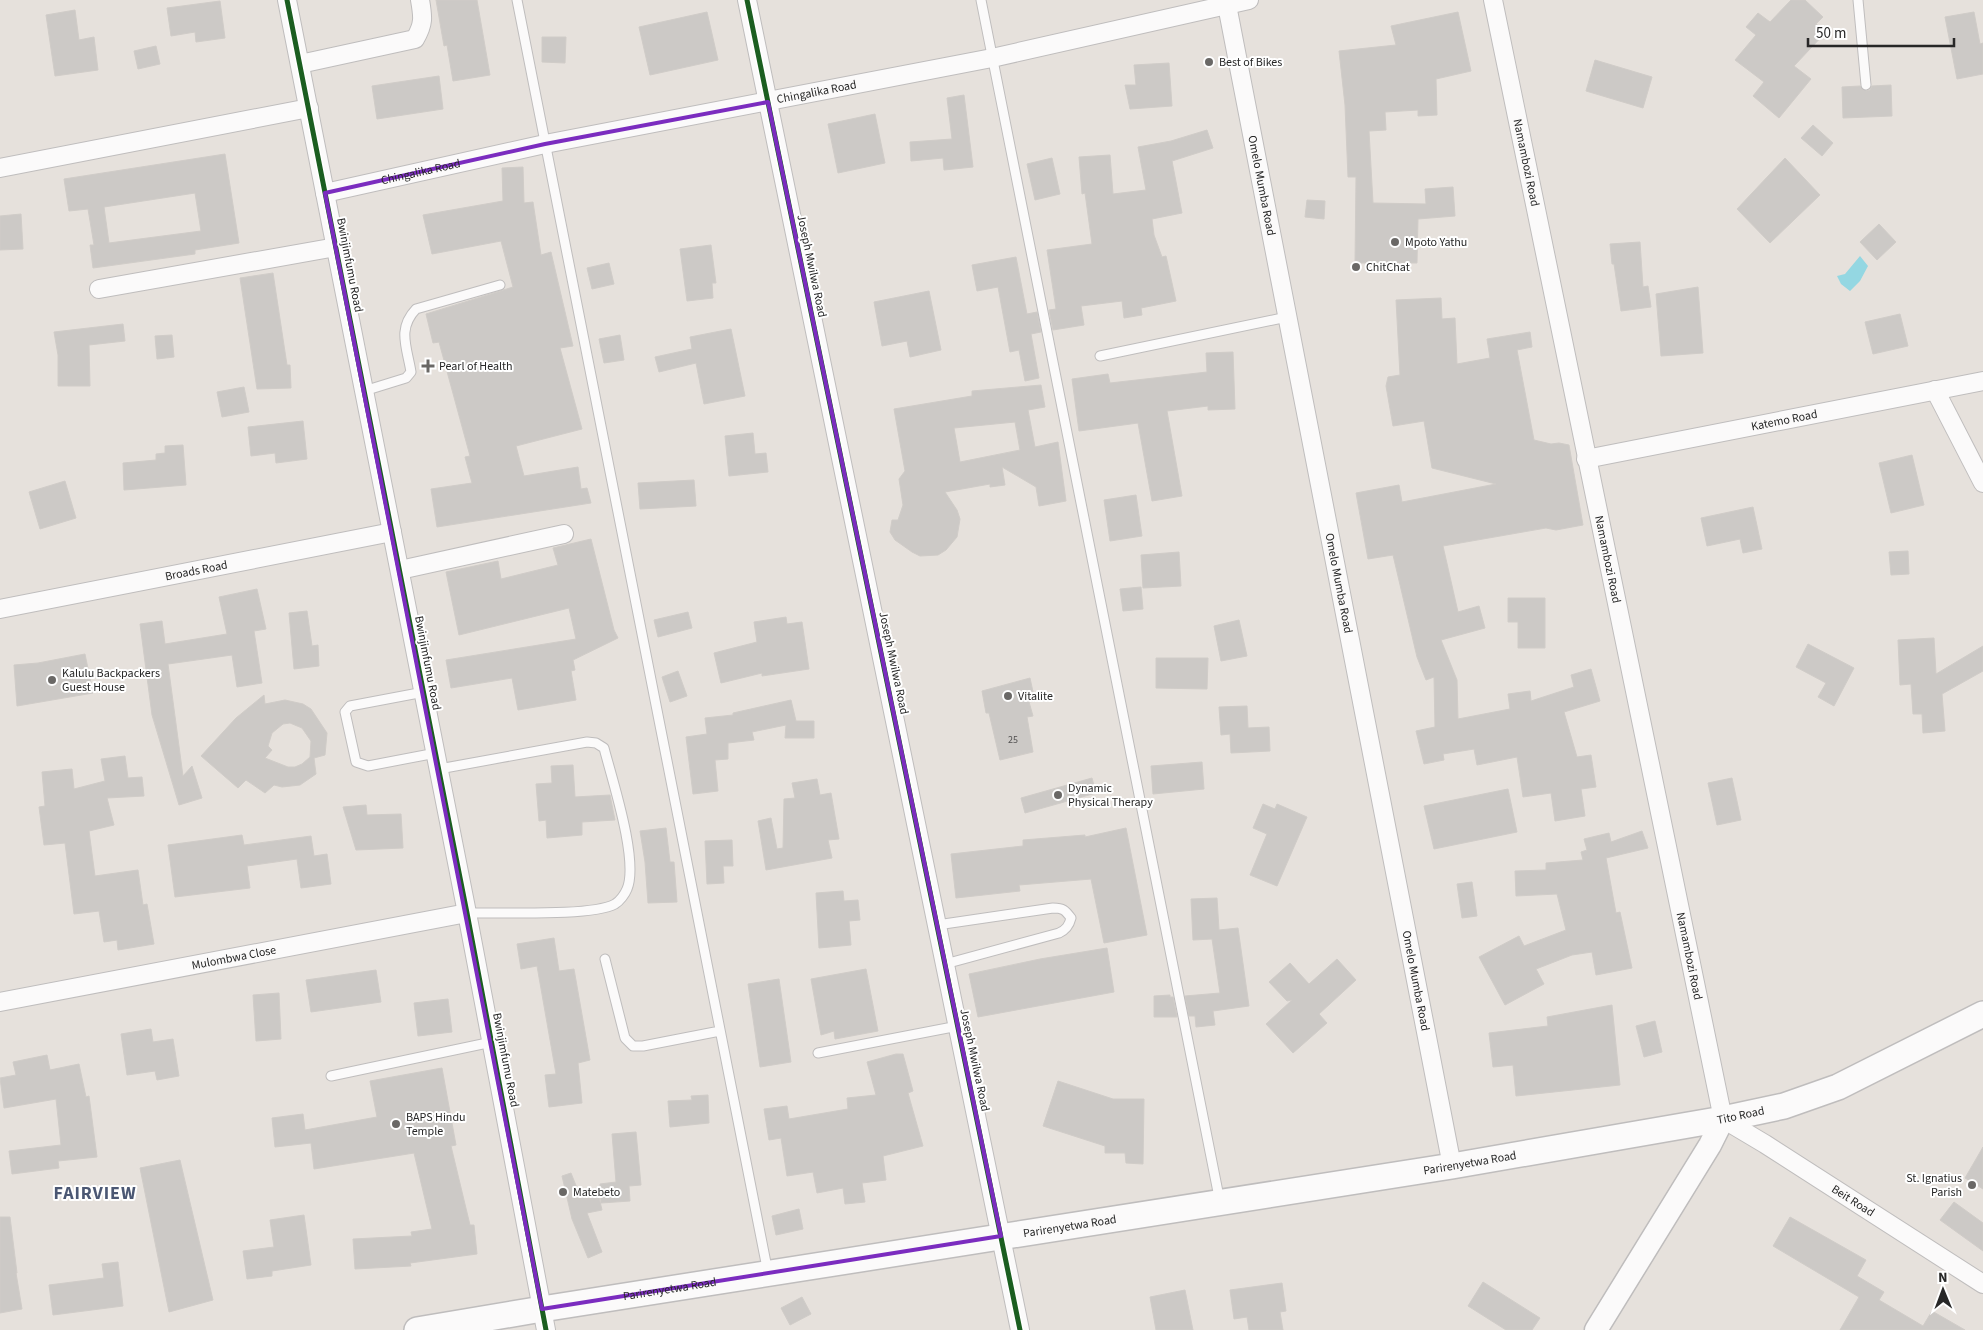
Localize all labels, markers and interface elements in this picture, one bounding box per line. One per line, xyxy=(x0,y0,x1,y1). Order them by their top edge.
scale bar xyxy=(1808,15,1954,47)
text: 50 m xyxy=(1816,23,1846,44)
place label: Best of Bikes xyxy=(1219,54,1282,71)
marker: Best of Bikes xyxy=(1203,56,1215,68)
street label: Chingalika Road xyxy=(775,76,858,108)
street label: Namambozi Road xyxy=(1509,117,1543,208)
street label: Omelo Mumba Road xyxy=(1243,134,1280,237)
street label: Chingalika Road xyxy=(379,155,462,189)
street label: Joseph Mwilwa Road xyxy=(792,213,831,319)
street label: Bwinjimfumu Road xyxy=(332,217,367,314)
place label: Mpoto Yathu xyxy=(1405,234,1467,251)
marker: Mpoto Yathu xyxy=(1389,236,1401,248)
place label: ChitChat xyxy=(1366,259,1410,276)
marker: ChitChat xyxy=(1350,261,1362,273)
place label: Pearl of Health xyxy=(439,358,513,375)
marker: Pearl of Health xyxy=(421,359,435,373)
street label: Katemo Road xyxy=(1750,406,1819,435)
street label: Namambozi Road xyxy=(1590,514,1625,605)
street label: Omelo Mumba Road xyxy=(1321,532,1357,635)
street label: Broads Road xyxy=(164,556,229,585)
street label: Joseph Mwilwa Road xyxy=(874,610,913,716)
street label: Bwinjimfumu Road xyxy=(410,615,445,712)
place label: Kalulu Backpackers Guest House xyxy=(62,665,160,696)
marker: Kalulu Backpackers Guest House xyxy=(46,674,58,686)
place label: Vitalite xyxy=(1018,688,1053,705)
marker: Vitalite xyxy=(1002,690,1014,702)
house number: 25 xyxy=(1008,733,1018,747)
place label: Dynamic Physical Therapy xyxy=(1068,780,1153,811)
marker: Dynamic Physical Therapy xyxy=(1052,789,1064,801)
street label: Namambozi Road xyxy=(1672,911,1706,1001)
street label: Omelo Mumba Road xyxy=(1398,929,1434,1032)
street label: Mulombwa Close xyxy=(190,942,278,974)
street label: Joseph Mwilwa Road xyxy=(955,1007,994,1113)
street label: Bwinjimfumu Road xyxy=(488,1012,523,1109)
street label: Tito Road xyxy=(1716,1102,1766,1129)
place label: BAPS Hindu Temple xyxy=(406,1109,466,1140)
marker: BAPS Hindu Temple xyxy=(390,1118,402,1130)
street label: Parirenyetwa Road xyxy=(1422,1147,1518,1179)
place label: St. Ignatius Parish xyxy=(1906,1170,1962,1201)
marker: St. Ignatius Parish xyxy=(1966,1179,1978,1191)
district label: FAIRVIEW xyxy=(53,1181,137,1206)
street label: Beit Road xyxy=(1828,1181,1878,1221)
place label: Matebeto xyxy=(573,1184,620,1201)
marker: Matebeto xyxy=(557,1186,569,1198)
street label: Parirenyetwa Road xyxy=(1022,1211,1118,1242)
north arrow xyxy=(1918,1265,1968,1315)
text: N xyxy=(1938,1268,1948,1288)
street label: Parirenyetwa Road xyxy=(622,1274,718,1305)

